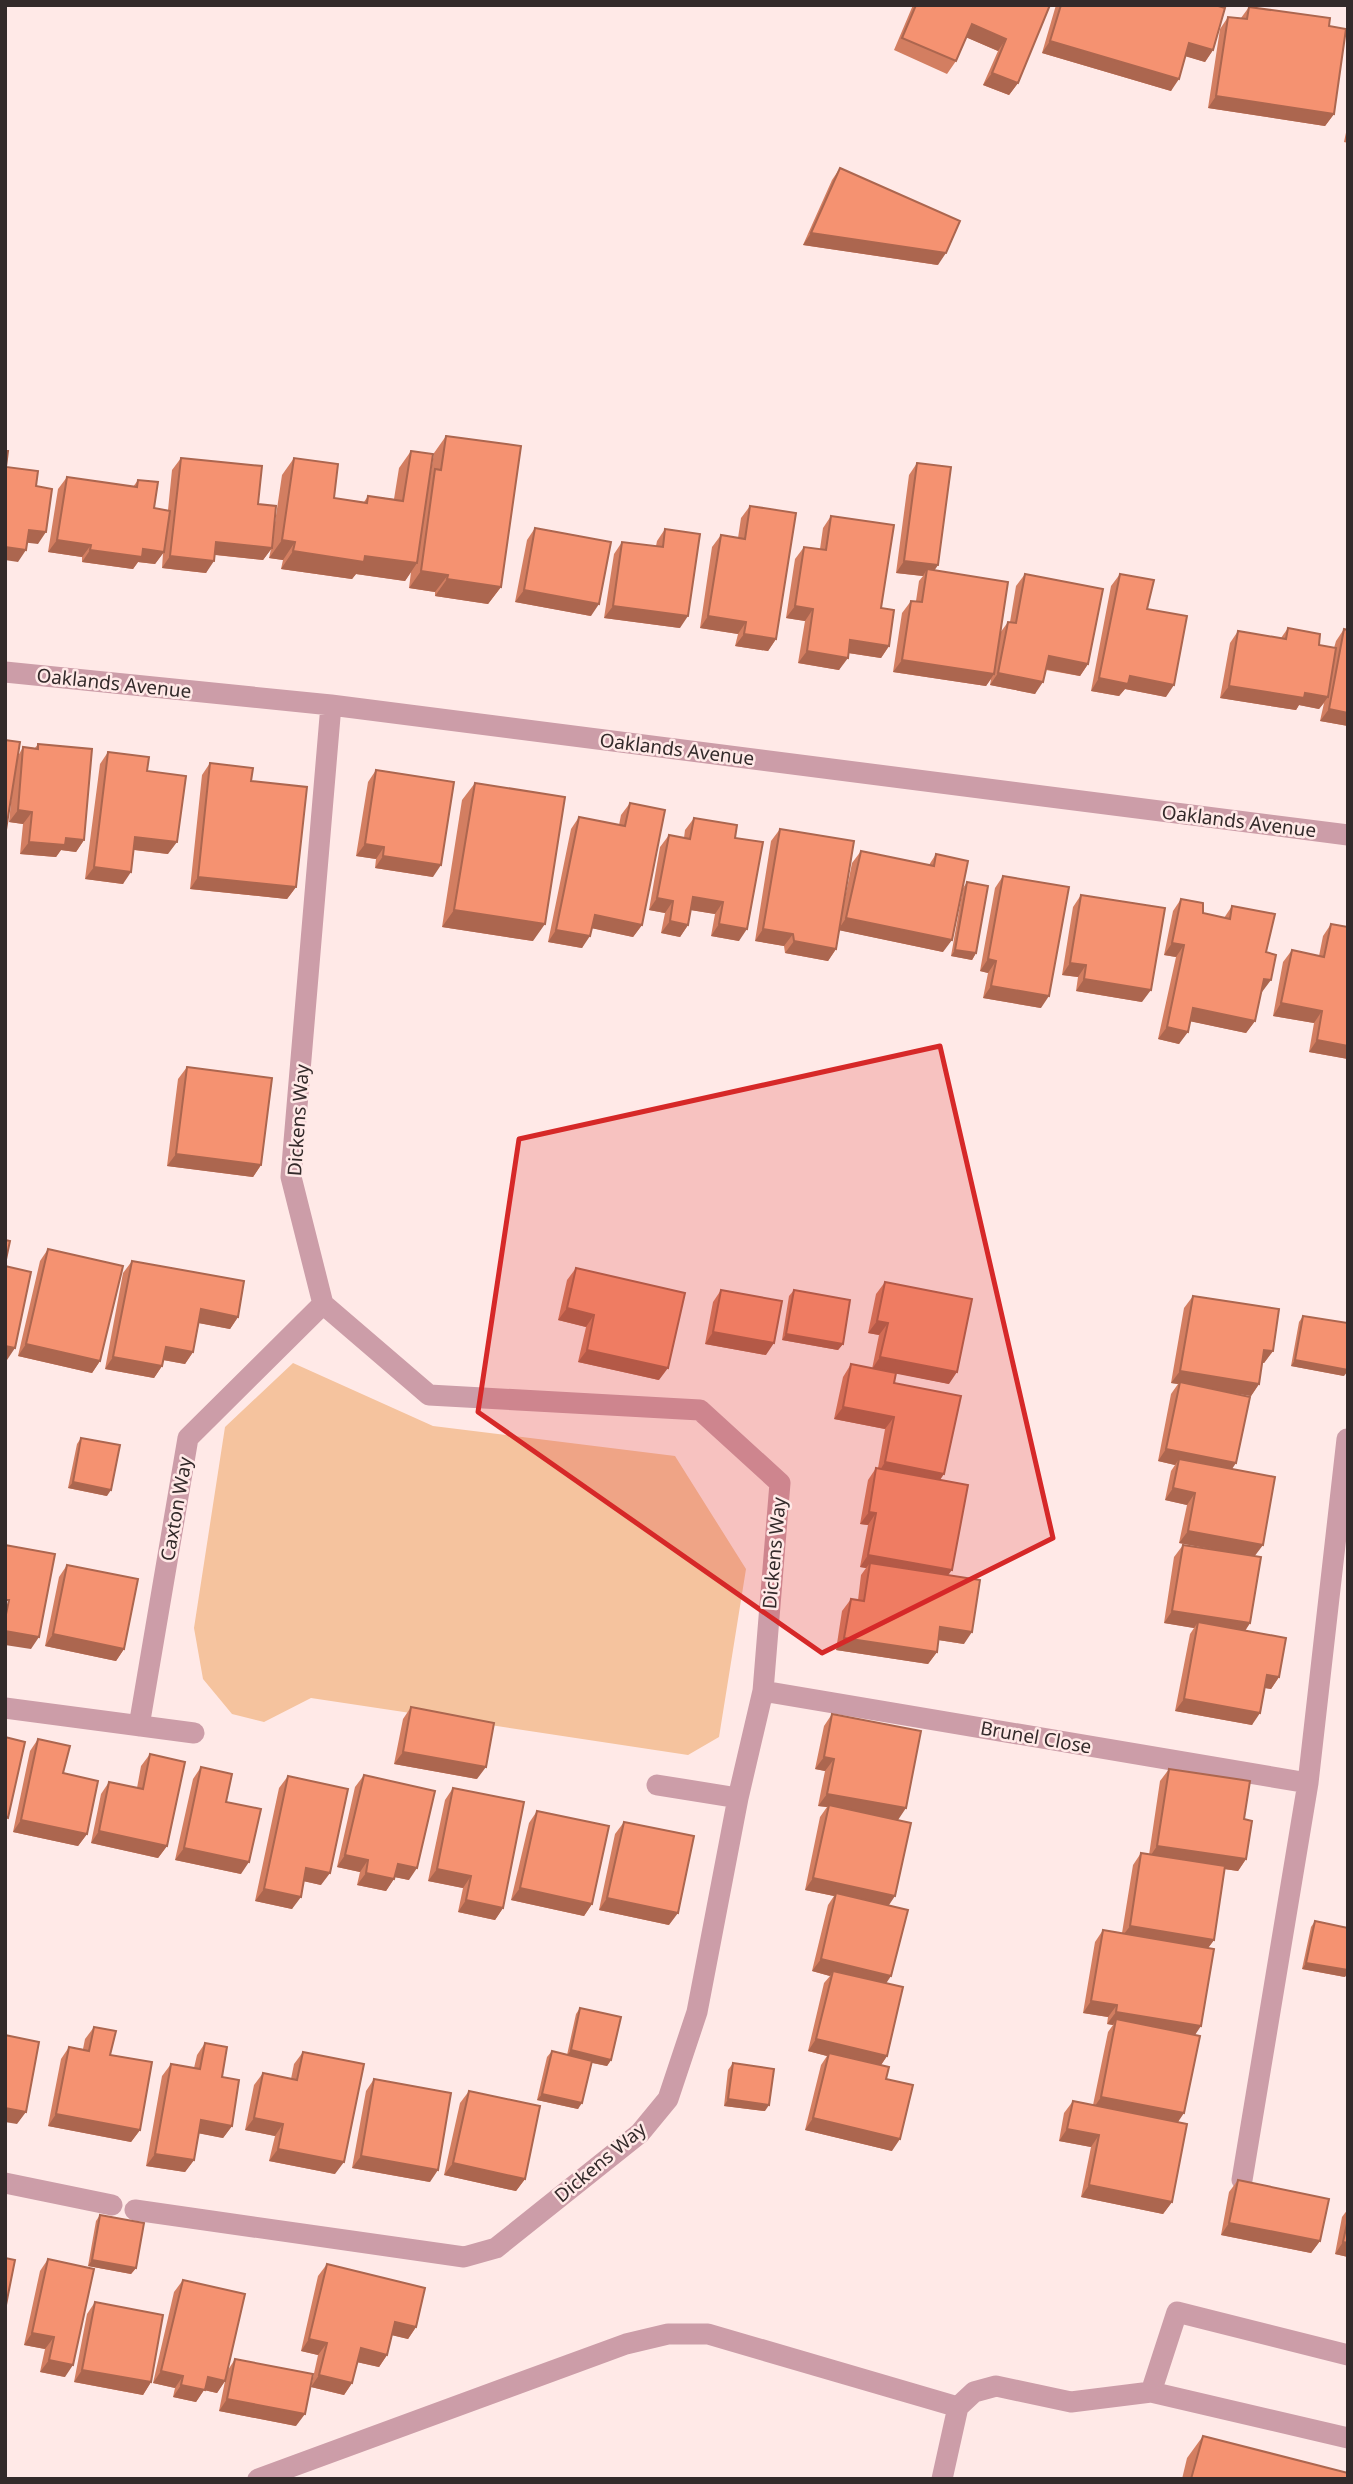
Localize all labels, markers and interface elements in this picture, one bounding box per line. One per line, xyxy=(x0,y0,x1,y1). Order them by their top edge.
street label: Oaklands Avenue xyxy=(35,662,193,704)
street label: Oaklands Avenue xyxy=(598,727,756,771)
street label: Oaklands Avenue xyxy=(1160,799,1318,843)
street label: Dickens Way xyxy=(281,1063,315,1177)
street label: Caxton Way xyxy=(154,1455,198,1563)
street label: Dickens Way xyxy=(756,1496,792,1610)
street label: Brunel Close xyxy=(978,1714,1094,1760)
street label: Dickens Way xyxy=(549,2116,652,2208)

